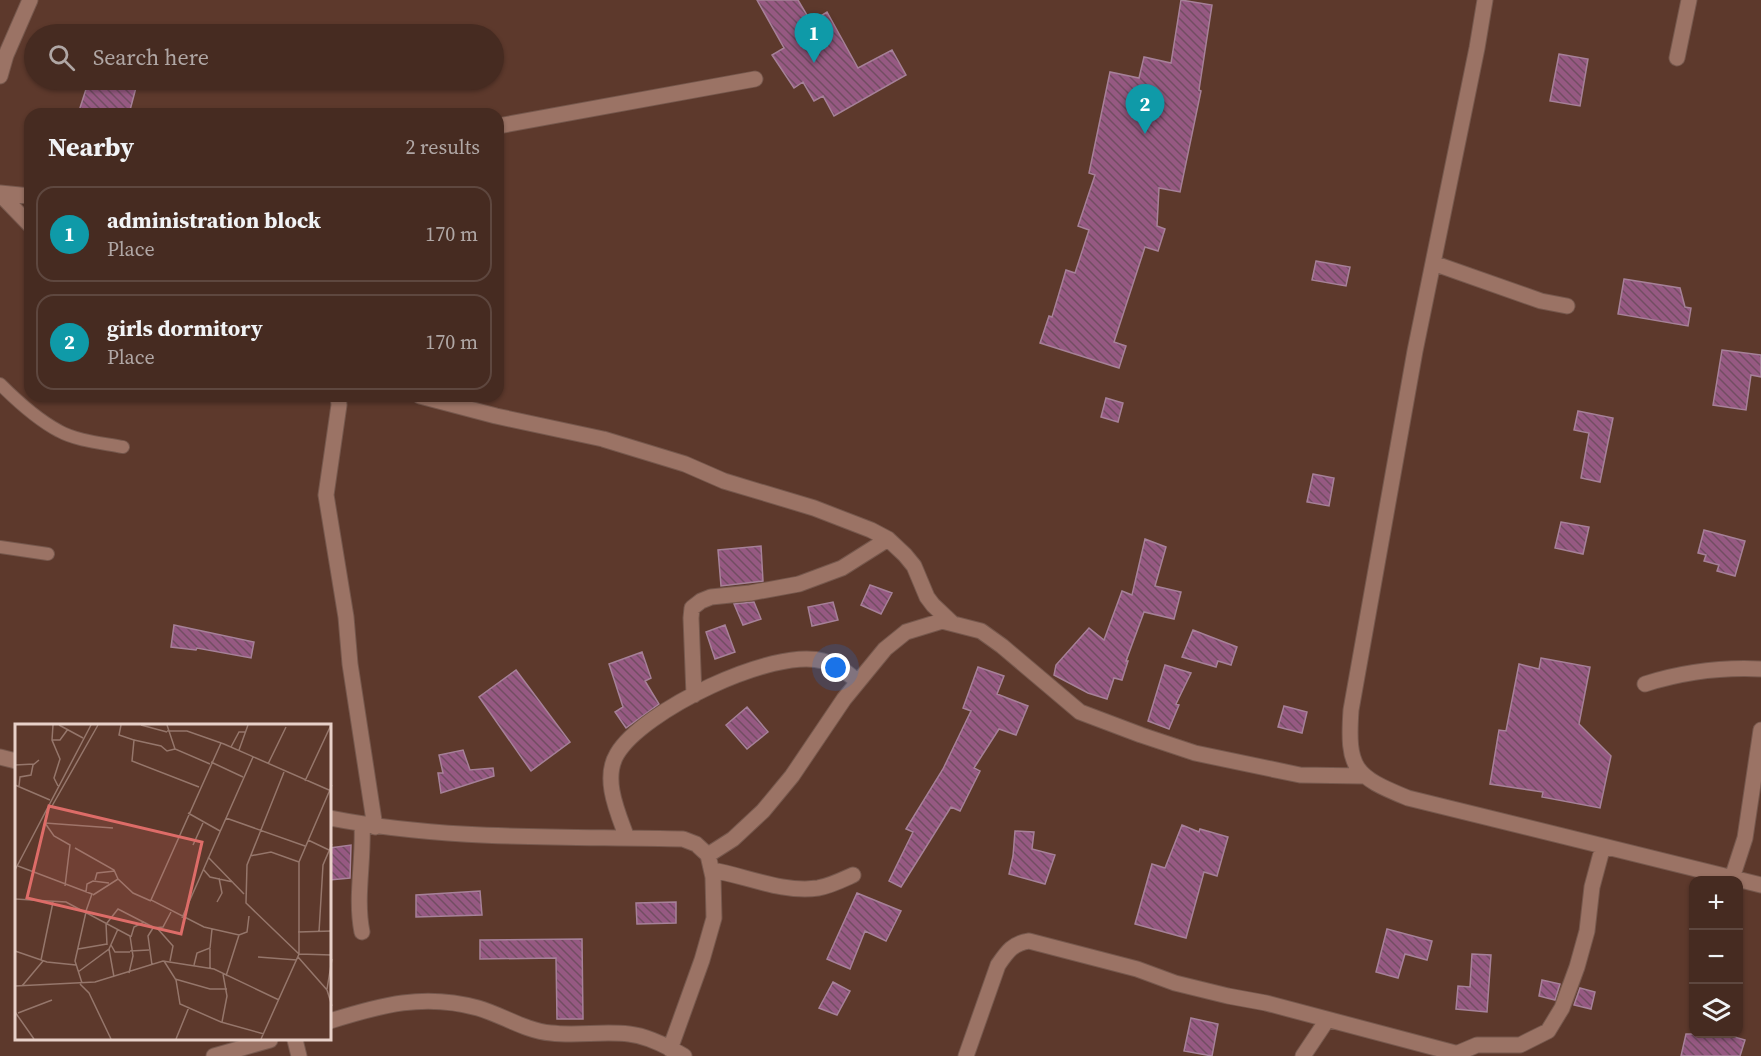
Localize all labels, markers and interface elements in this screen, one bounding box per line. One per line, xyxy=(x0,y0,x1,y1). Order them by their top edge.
pin: 1 xyxy=(794,14,834,63)
search box xyxy=(24,24,504,90)
icon: search xyxy=(45,41,78,74)
text: Search here xyxy=(93,42,209,72)
pin: 2 xyxy=(1126,84,1164,134)
text: Nearby xyxy=(48,129,134,165)
text: 2 results xyxy=(405,133,480,161)
text: administration block xyxy=(107,205,321,235)
text: 1 xyxy=(64,220,75,248)
text: 170 m xyxy=(425,220,478,248)
text: Place xyxy=(107,235,155,263)
text: girls dormitory xyxy=(107,313,263,343)
text: 2 xyxy=(64,328,75,356)
text: 170 m xyxy=(425,328,478,356)
text: Place xyxy=(107,343,155,371)
your location xyxy=(821,653,850,682)
inset map xyxy=(15,724,332,1041)
map controls xyxy=(1689,876,1743,1038)
button: + xyxy=(1689,876,1743,930)
button: − xyxy=(1689,930,1743,984)
button: layers xyxy=(1689,984,1743,1038)

